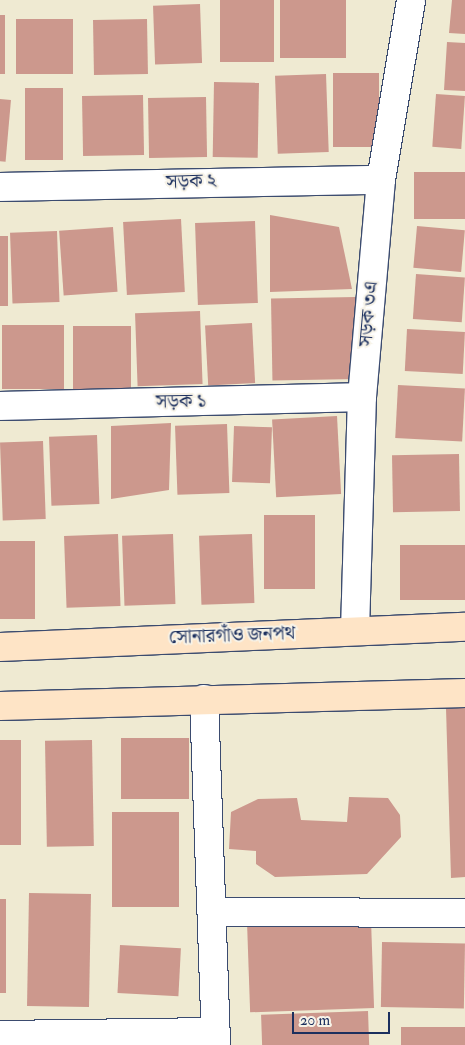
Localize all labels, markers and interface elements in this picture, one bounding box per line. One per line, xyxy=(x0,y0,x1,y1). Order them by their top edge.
street label: সড়ক ২ xyxy=(166,170,216,194)
street label: সড়ক ৩এ xyxy=(355,280,383,348)
street label: সড়ক ১ xyxy=(156,390,206,414)
street label: সোনারগাঁও জনপথ xyxy=(168,622,296,650)
scale bar xyxy=(295,1002,392,1034)
text: 20 m xyxy=(300,1011,330,1030)

